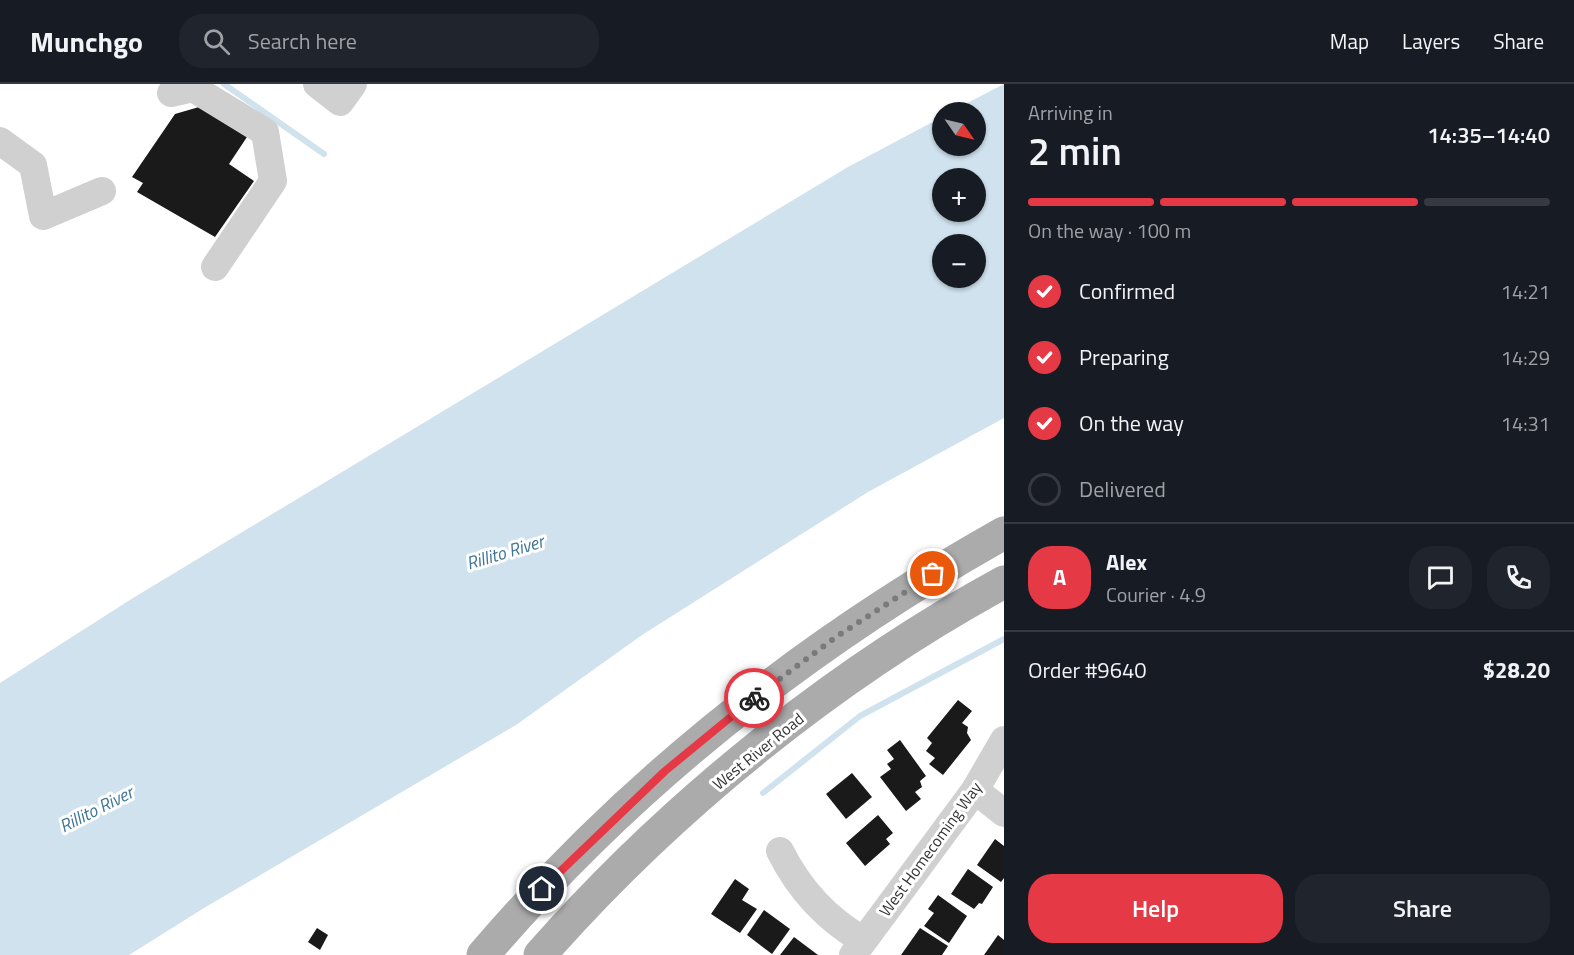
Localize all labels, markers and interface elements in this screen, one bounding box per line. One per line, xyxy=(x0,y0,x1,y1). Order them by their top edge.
search box xyxy=(179,14,599,68)
text: Munchgo xyxy=(30,20,143,63)
text: Search here xyxy=(248,24,357,58)
icon: search xyxy=(200,25,233,58)
text: Map xyxy=(1330,25,1369,57)
text: Layers xyxy=(1402,25,1460,57)
text: Share xyxy=(1493,25,1544,57)
text: Arriving in xyxy=(1028,97,1113,128)
north arrow xyxy=(932,102,986,156)
map controls xyxy=(932,102,986,288)
text: 14:35–14:40 xyxy=(1427,118,1550,152)
text: 2 min xyxy=(1028,121,1122,180)
button: + xyxy=(932,168,986,222)
text: On the way · 100 m xyxy=(1028,215,1191,246)
button: − xyxy=(932,234,986,288)
text: Confirmed xyxy=(1079,274,1175,308)
icon: check xyxy=(1028,275,1061,308)
text: 14:21 xyxy=(1501,276,1550,307)
text: Preparing xyxy=(1079,340,1169,374)
icon: check xyxy=(1028,341,1061,374)
text: 14:29 xyxy=(1501,342,1550,373)
text: On the way xyxy=(1079,406,1184,440)
icon: check xyxy=(1028,407,1061,440)
text: 14:31 xyxy=(1501,408,1550,439)
text: Delivered xyxy=(1079,472,1166,506)
water label: Rillito River xyxy=(463,527,549,577)
text: Alex xyxy=(1106,545,1147,579)
button: chat xyxy=(1409,546,1472,609)
button: phone xyxy=(1487,546,1550,609)
pin xyxy=(907,548,958,599)
icon: bag xyxy=(916,557,949,590)
text: A xyxy=(1053,560,1066,594)
text: Courier · 4.9 xyxy=(1106,579,1206,610)
text: Order #9640 xyxy=(1028,653,1147,687)
text: $28.20 xyxy=(1483,653,1550,687)
courier xyxy=(724,668,784,728)
icon: bike xyxy=(738,682,771,715)
street label: West River Road xyxy=(707,707,809,795)
street label: West Homecoming Way xyxy=(873,776,987,921)
water label: Rillito River xyxy=(54,778,140,839)
pin xyxy=(516,863,567,914)
icon: home xyxy=(525,872,558,905)
button: Help xyxy=(1028,874,1283,943)
button: Share xyxy=(1295,874,1550,943)

